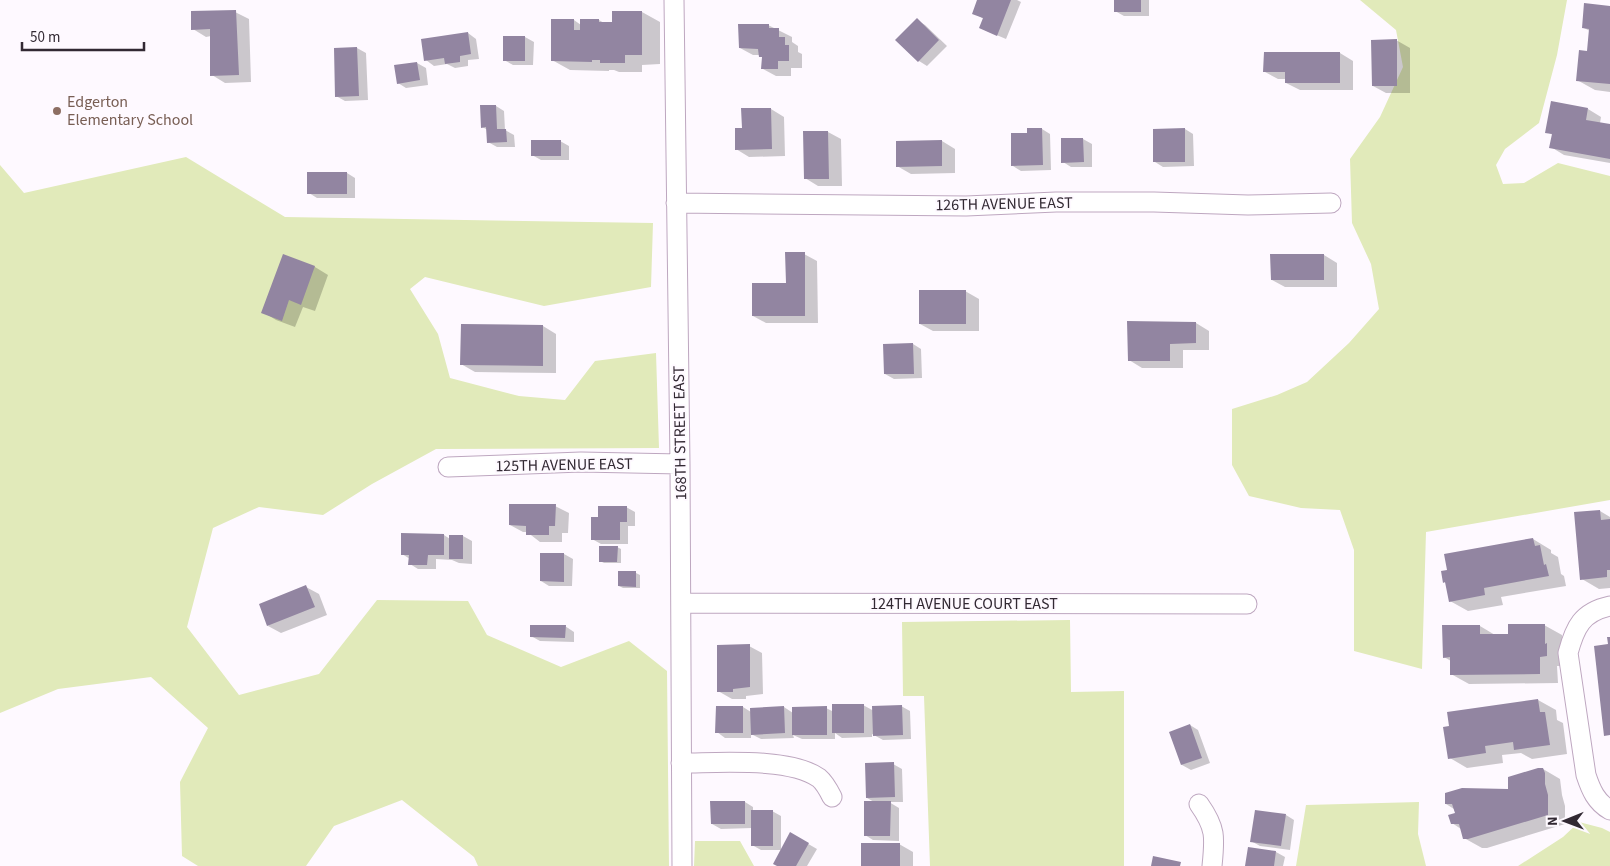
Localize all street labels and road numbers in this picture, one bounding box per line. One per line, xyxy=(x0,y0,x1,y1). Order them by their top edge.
street label: 126TH AVENUE EAST xyxy=(935,192,1073,216)
street label: 168TH STREET EAST xyxy=(668,365,692,500)
street label: 125TH AVENUE EAST xyxy=(495,453,633,477)
street label: 124TH AVENUE COURT EAST xyxy=(870,593,1058,615)

